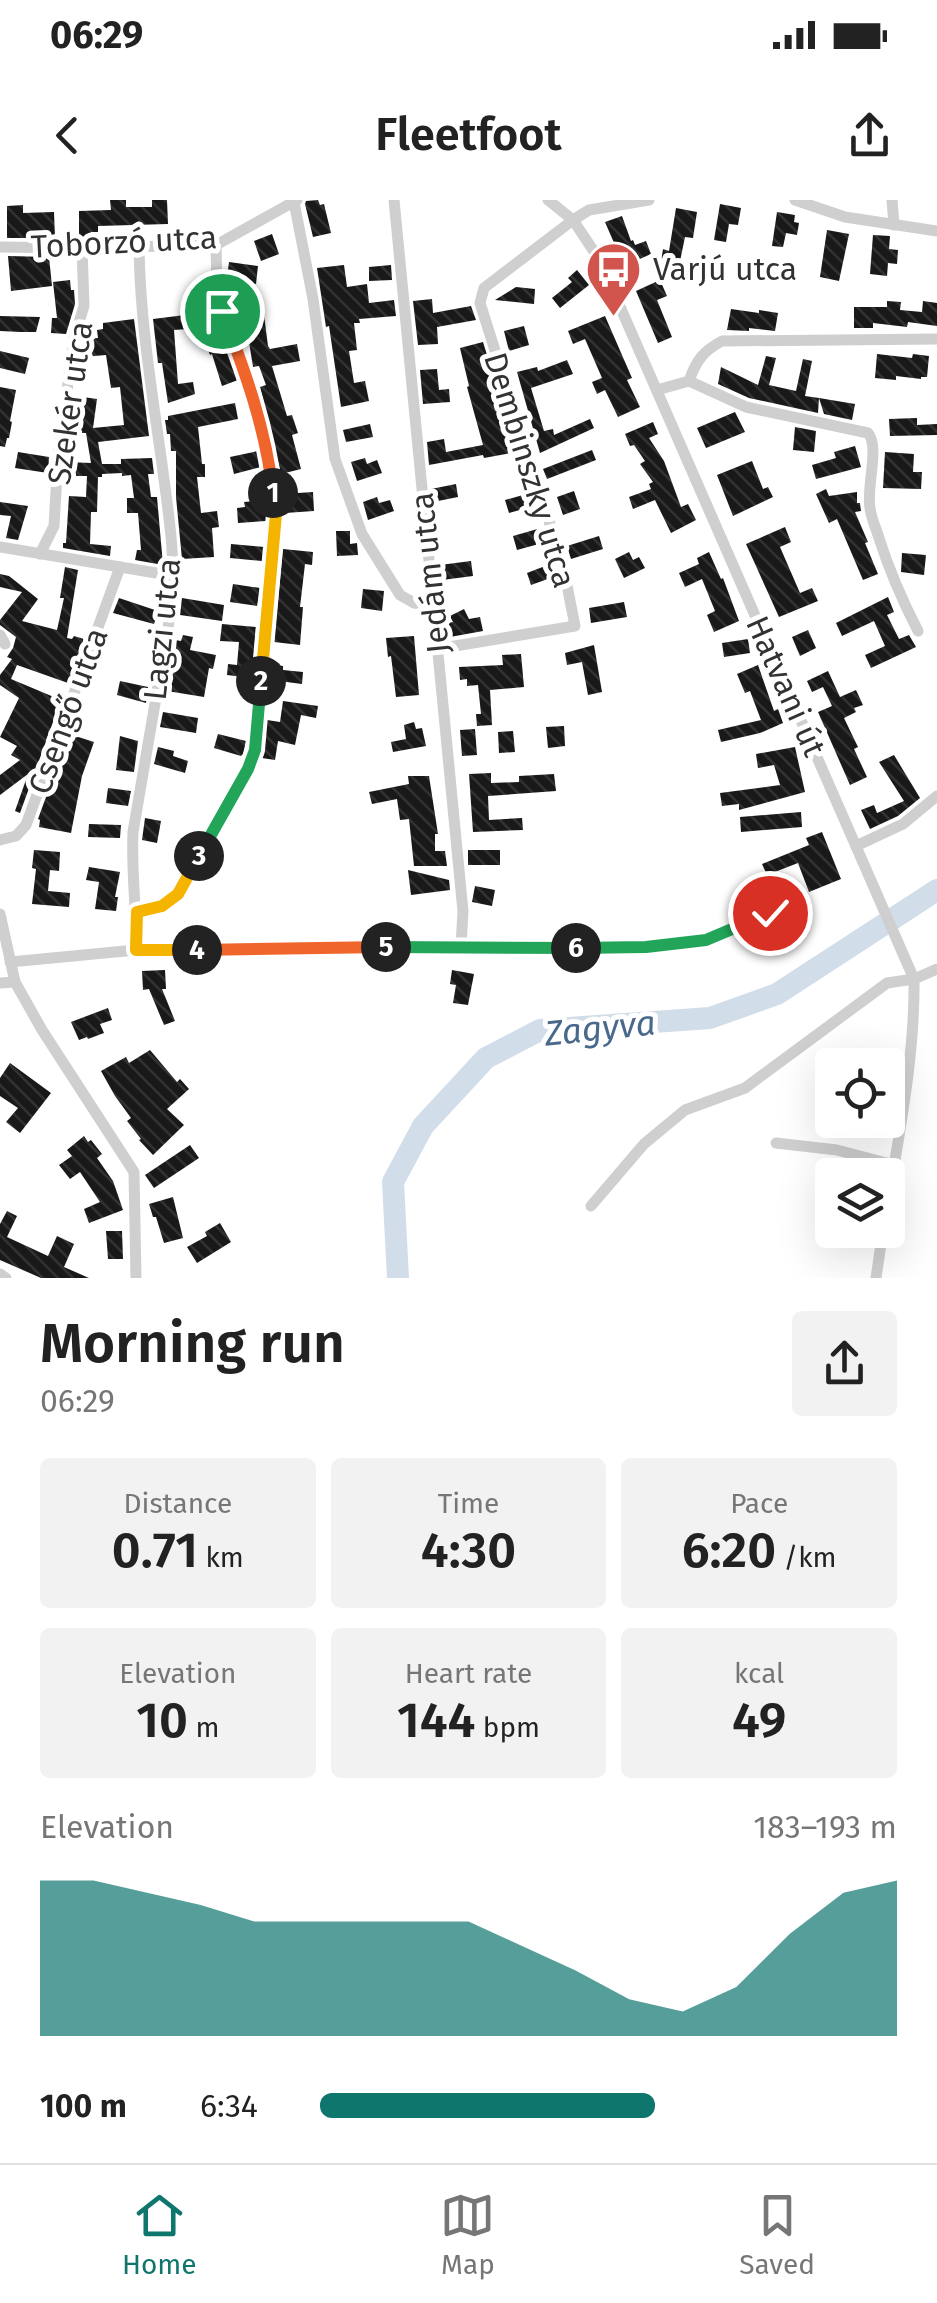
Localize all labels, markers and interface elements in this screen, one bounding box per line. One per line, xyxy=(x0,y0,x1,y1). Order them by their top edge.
text: 06:29 xyxy=(50,12,143,58)
icon: back xyxy=(40,108,95,163)
text: Fleetfoot xyxy=(375,108,562,162)
icon: share xyxy=(842,108,897,163)
street label: Toborzó utca xyxy=(30,218,218,266)
bus stop icon: Varjú utca xyxy=(584,239,644,318)
place label: Varjú utca xyxy=(653,250,797,288)
pin xyxy=(180,269,265,354)
icon: arrive xyxy=(195,284,250,339)
street label: Szekér utca xyxy=(40,319,100,487)
street label: Dembinszky utca xyxy=(476,348,584,592)
pin: 1 xyxy=(248,468,298,518)
text: 1 xyxy=(267,476,280,509)
street label: Jedám utca xyxy=(403,491,457,655)
street label: Lagzi utca xyxy=(136,556,188,702)
street label: Hatvani út xyxy=(738,610,834,762)
street label: Csengő utca xyxy=(20,623,116,799)
pin: 2 xyxy=(236,656,286,706)
text: 2 xyxy=(254,664,268,697)
pin: 3 xyxy=(174,831,224,881)
text: 3 xyxy=(192,839,206,872)
pin xyxy=(728,871,813,956)
icon: check xyxy=(743,886,798,941)
pin: 5 xyxy=(361,922,411,972)
pin: 6 xyxy=(551,923,601,973)
pin: 4 xyxy=(172,925,222,975)
text: 5 xyxy=(378,930,394,963)
text: 6 xyxy=(568,931,584,964)
text: 4 xyxy=(189,933,205,966)
water label: Zagyva xyxy=(541,1001,658,1055)
map controls xyxy=(815,1048,905,1248)
button: locate xyxy=(815,1048,905,1138)
button: layers xyxy=(815,1158,905,1248)
text: Morning run xyxy=(40,1311,345,1377)
button: share xyxy=(792,1311,897,1416)
text: 06:29 xyxy=(40,1382,115,1420)
text: Distance xyxy=(124,1487,232,1520)
text: Time xyxy=(438,1487,499,1520)
text: Pace xyxy=(730,1487,788,1520)
text: 0.71 xyxy=(112,1520,198,1580)
text: 4:30 xyxy=(421,1520,516,1580)
text: 6:20 xyxy=(682,1520,776,1580)
text: km xyxy=(198,1541,244,1574)
text: /km xyxy=(776,1541,836,1574)
text: Elevation xyxy=(119,1657,236,1690)
text: Heart rate xyxy=(405,1657,532,1690)
text: kcal xyxy=(734,1657,784,1690)
text: 10 xyxy=(136,1690,188,1750)
text: 144 xyxy=(397,1690,475,1750)
text: 49 xyxy=(732,1690,786,1750)
text: m xyxy=(188,1711,219,1744)
text: bpm xyxy=(475,1711,540,1744)
text: Elevation xyxy=(40,1808,174,1846)
text: 183–193 m xyxy=(753,1808,897,1846)
text: 100 m xyxy=(40,2087,127,2125)
text: 6:34 xyxy=(200,2087,258,2125)
tab: Home xyxy=(122,2188,197,2281)
tab: Map xyxy=(440,2188,495,2281)
tab: Saved xyxy=(739,2188,815,2281)

